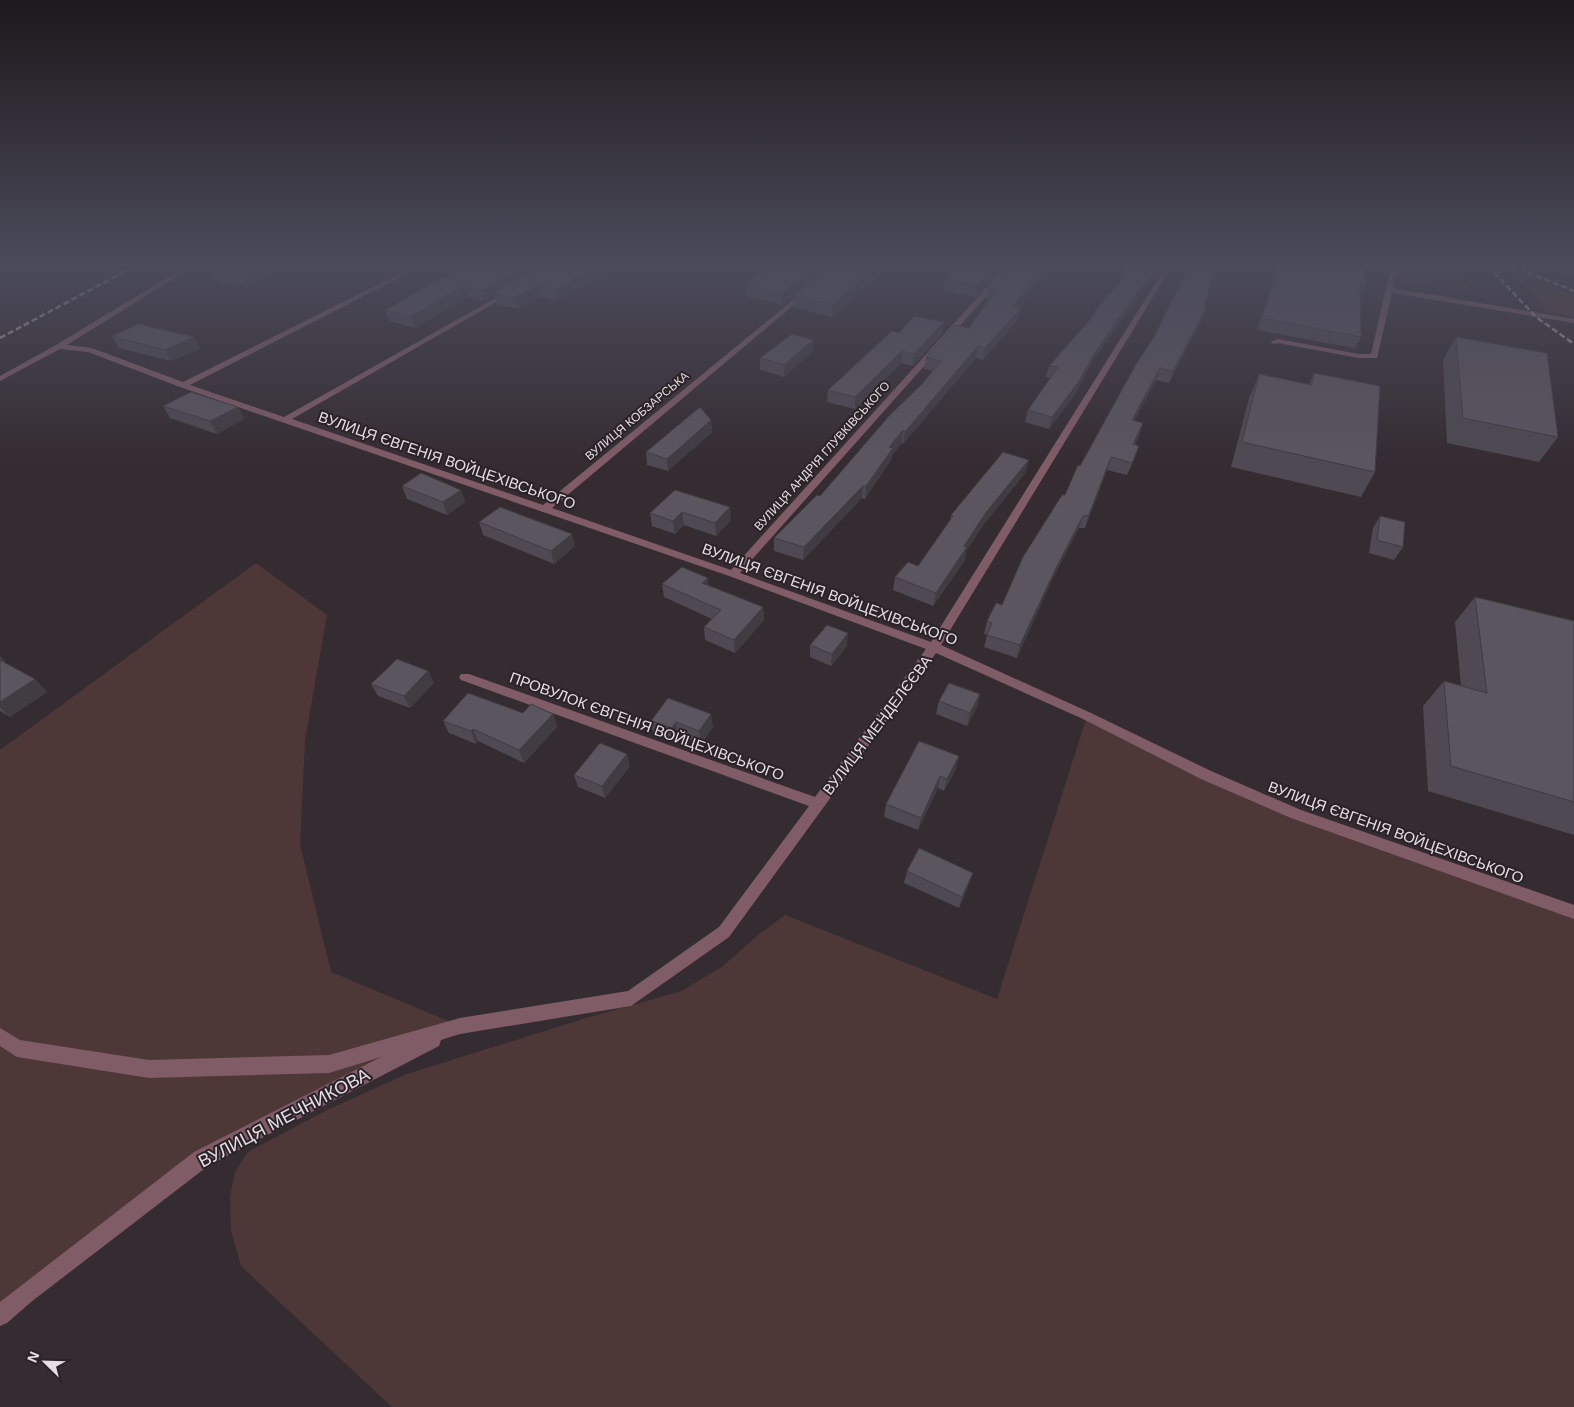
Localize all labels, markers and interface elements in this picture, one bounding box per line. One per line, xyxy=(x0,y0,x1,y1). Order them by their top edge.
street label: ВУЛИЦЯ КОБЗАРСЬКА xyxy=(582,369,692,463)
street label: ВУЛИЦЯ АНДРІЯ ГЛУВКІВСЬКОГО xyxy=(751,379,893,533)
street label: ВУЛИЦЯ ЄВГЕНІЯ ВОЙЦЕХІВСЬКОГО xyxy=(316,408,578,512)
street label: ВУЛИЦЯ ЄВГЕНІЯ ВОЙЦЕХІВСЬКОГО xyxy=(700,540,960,648)
street label: ВУЛИЦЯ МЕНДЕЛЄЄВА xyxy=(819,652,935,798)
street label: ПРОВУЛОК ЄВГЕНІЯ ВОЙЦЕХІВСЬКОГО xyxy=(508,668,786,784)
street label: ВУЛИЦЯ ЄВГЕНІЯ ВОЙЦЕХІВСЬКОГО xyxy=(1266,778,1526,886)
street label: ВУЛИЦЯ МЕЧНИКОВА xyxy=(195,1064,373,1172)
north arrow xyxy=(20,1337,70,1387)
text: N xyxy=(24,1349,42,1365)

